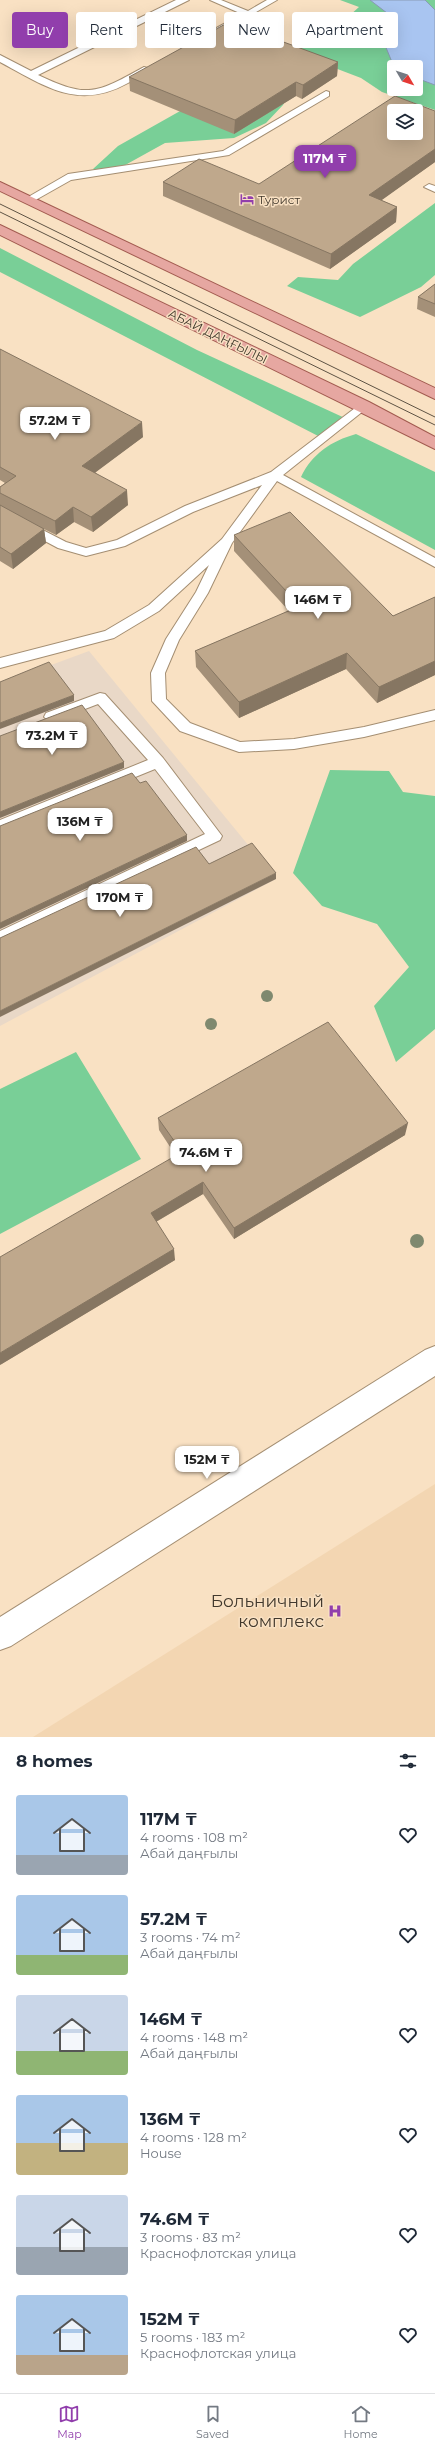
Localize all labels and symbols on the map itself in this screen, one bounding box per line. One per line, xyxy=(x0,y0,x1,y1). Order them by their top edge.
north arrow xyxy=(387,60,423,96)
pin: 117M ₸ xyxy=(292,145,358,179)
hotel icon: Турист xyxy=(239,191,255,207)
place label: Турист xyxy=(258,192,300,207)
street label: АБАЙ ДАҢҒЫЛЫ xyxy=(166,306,270,366)
pin: 57.2M ₸ xyxy=(18,407,92,441)
pin: 146M ₸ xyxy=(285,586,351,620)
pin: 73.2M ₸ xyxy=(15,722,89,756)
pin: 136M ₸ xyxy=(47,808,113,842)
pin: 170M ₸ xyxy=(87,884,153,918)
pin: 74.6M ₸ xyxy=(169,1139,243,1173)
pin: 152M ₸ xyxy=(174,1446,240,1480)
place label: Больничный комплекс xyxy=(211,1591,324,1631)
hospital icon: Больничный комплекс xyxy=(327,1603,343,1619)

